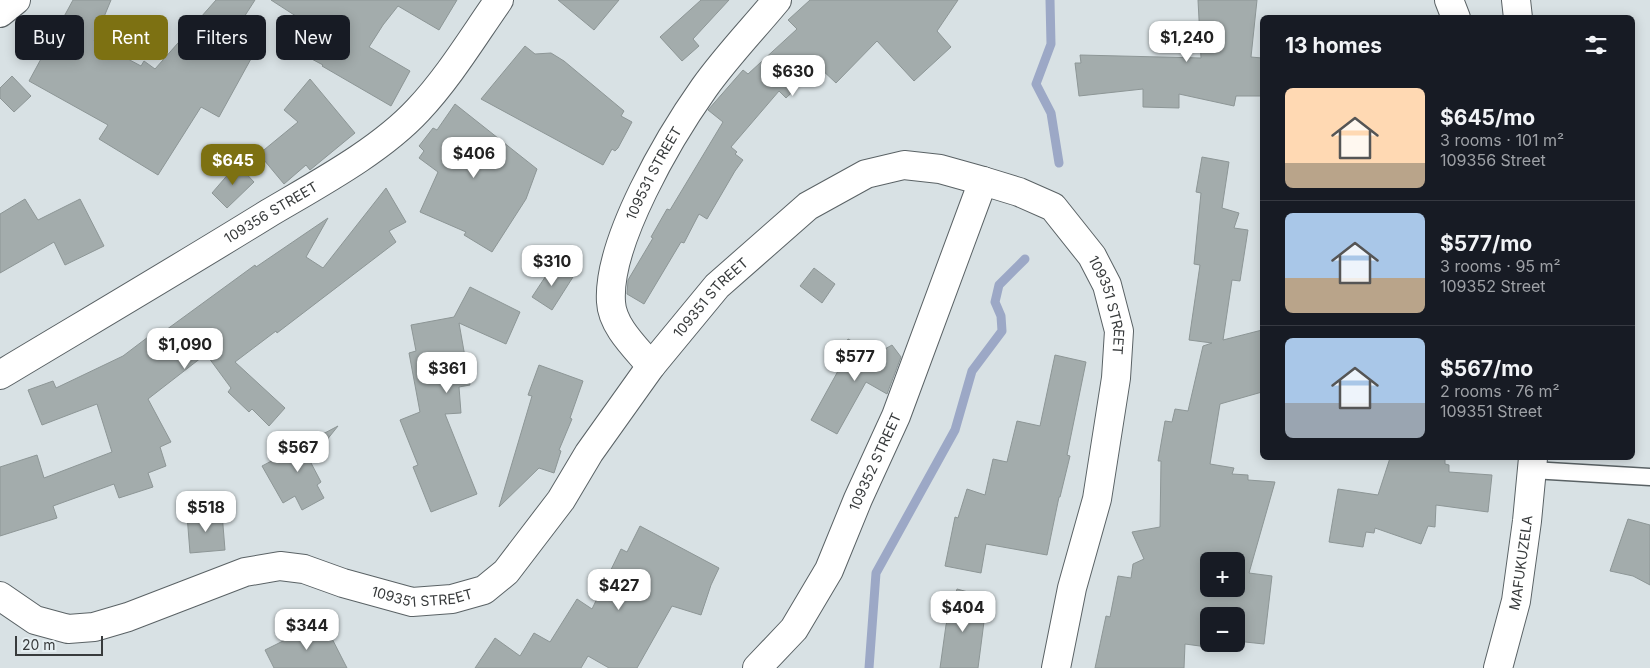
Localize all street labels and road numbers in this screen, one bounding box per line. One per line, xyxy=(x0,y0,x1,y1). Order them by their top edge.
street label: 109531 STREET xyxy=(622,123,685,222)
street label: 109356 STREET xyxy=(221,178,320,247)
street label: 109351 STREET xyxy=(1085,253,1128,355)
street label: 109351 STREET xyxy=(669,254,751,341)
street label: 109352 STREET xyxy=(845,410,904,513)
street label: MAFUKUZELA xyxy=(1505,514,1536,612)
street label: 109351 STREET xyxy=(370,582,475,610)

